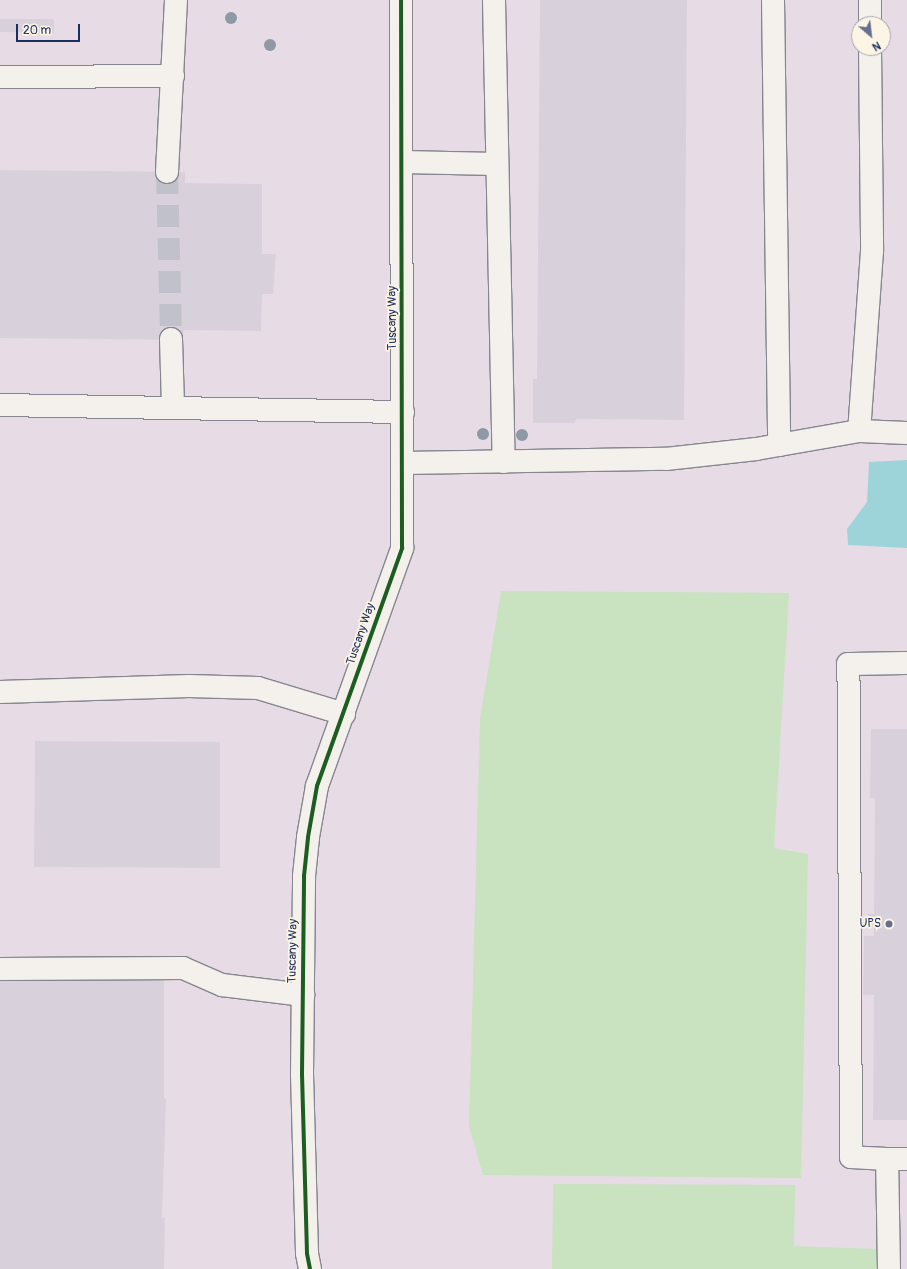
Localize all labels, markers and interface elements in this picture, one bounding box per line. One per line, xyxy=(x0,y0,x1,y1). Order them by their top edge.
scale bar xyxy=(18,16,82,42)
north arrow xyxy=(851,16,891,56)
text: 20 m xyxy=(23,23,51,38)
text: N xyxy=(870,39,883,54)
street label: Tuscany Way xyxy=(386,286,400,350)
street label: Tuscany Way xyxy=(344,601,378,667)
place label: UPS xyxy=(859,917,881,931)
street label: Tuscany Way xyxy=(285,919,301,983)
marker: UPS xyxy=(884,919,894,929)

